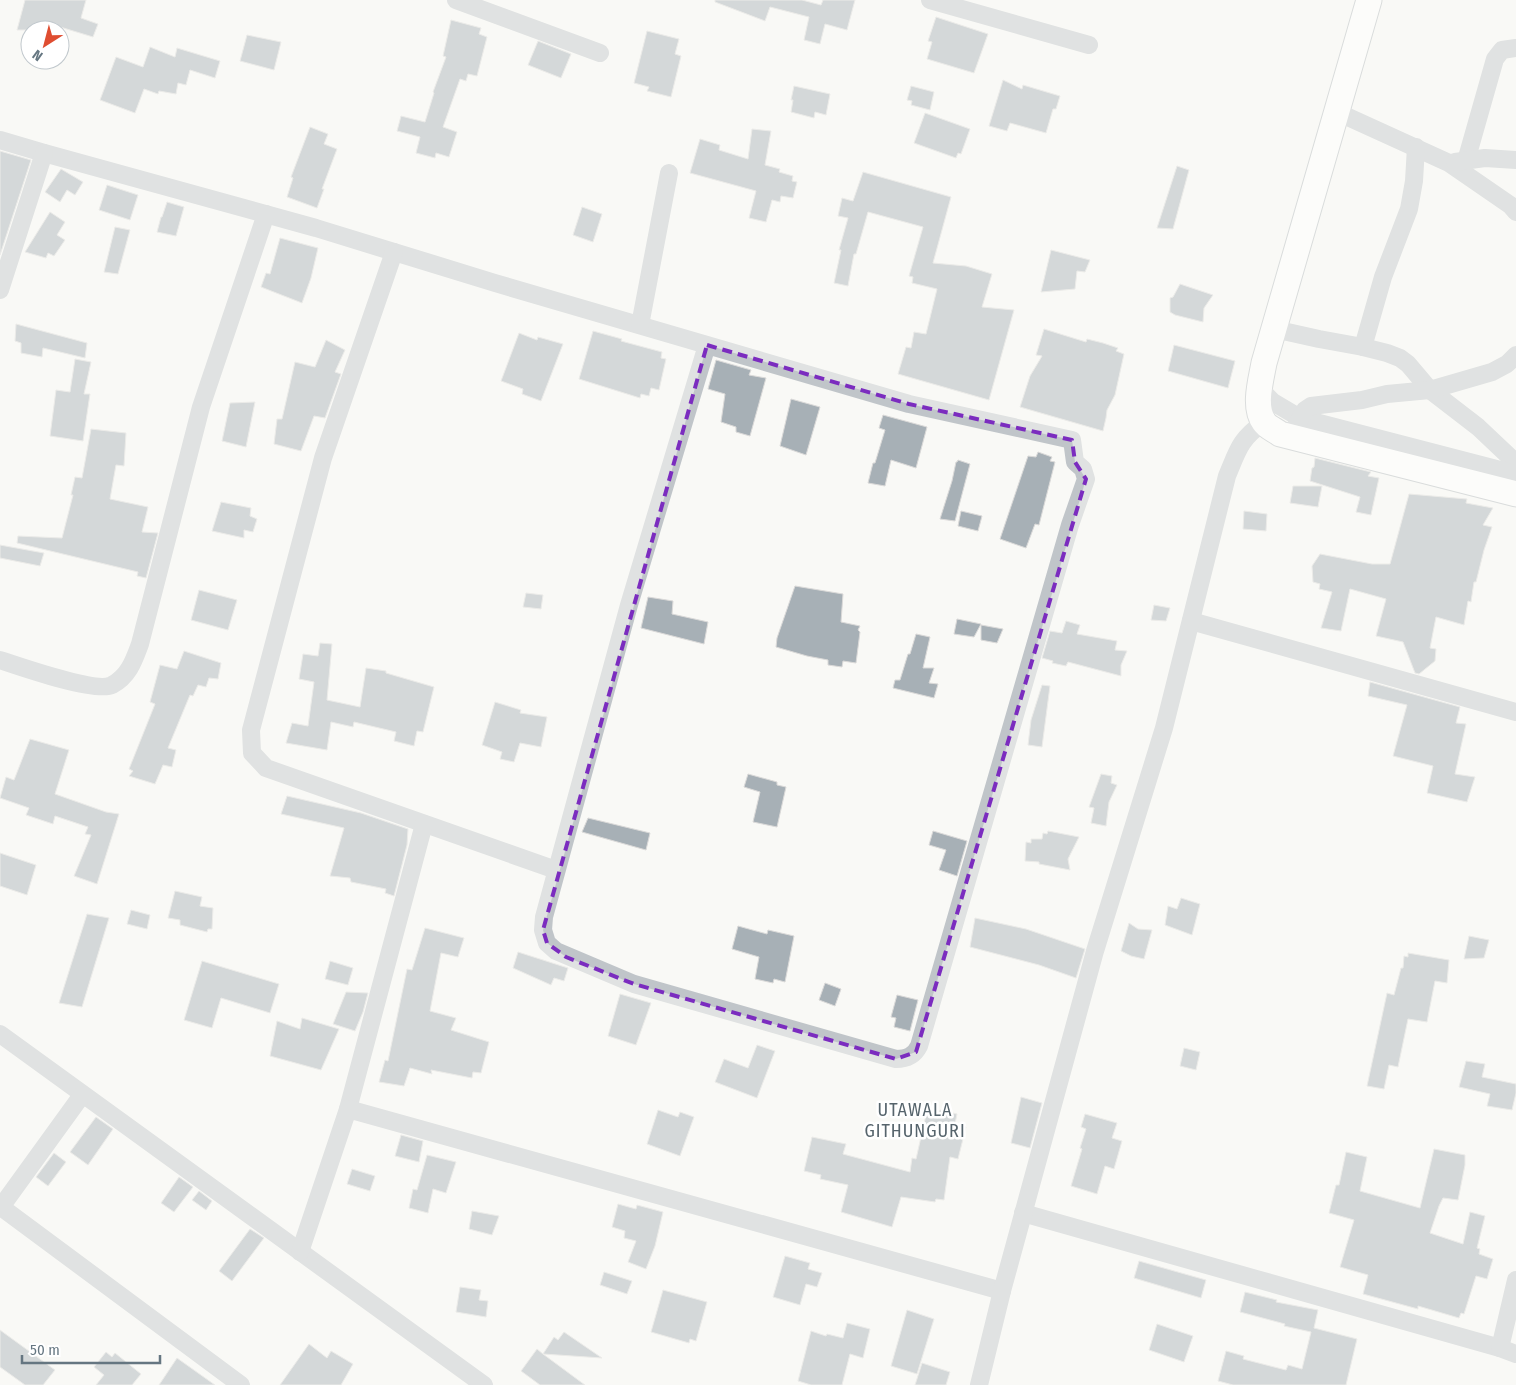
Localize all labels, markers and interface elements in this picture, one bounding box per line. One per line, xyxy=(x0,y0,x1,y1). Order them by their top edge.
north arrow xyxy=(20,20,70,70)
text: N xyxy=(29,46,46,64)
district label: UTAWALA GITHUNGURI xyxy=(864,1099,966,1142)
scale bar xyxy=(22,1332,160,1364)
text: 50 m xyxy=(30,1341,60,1359)

